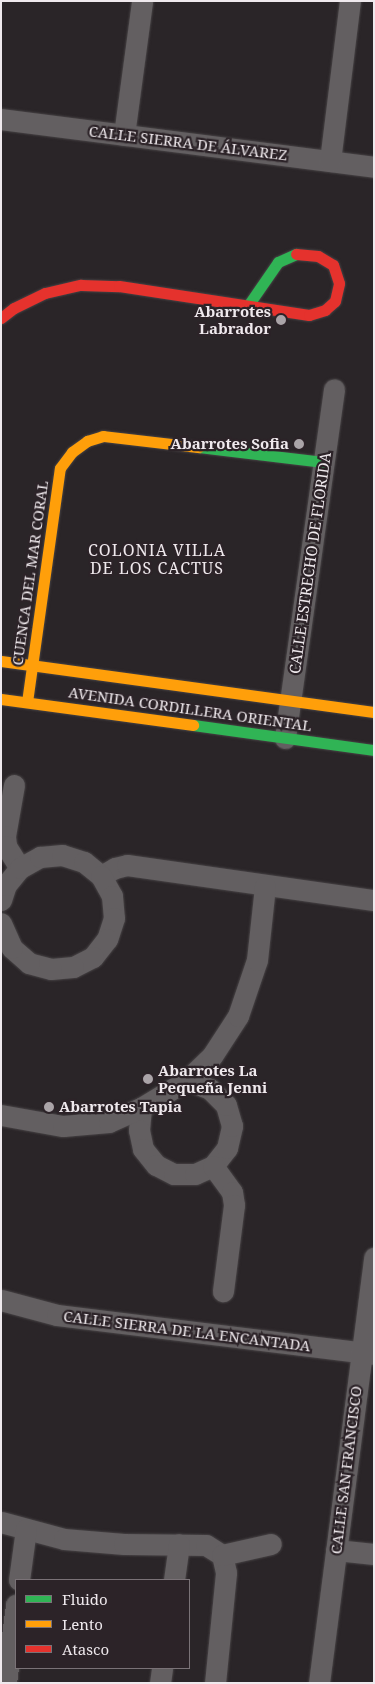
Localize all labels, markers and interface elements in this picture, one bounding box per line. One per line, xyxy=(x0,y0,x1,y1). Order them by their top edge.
street label: CALLE SIERRA DE ÁLVAREZ xyxy=(88,122,288,164)
place label: Abarrotes Labrador xyxy=(194,302,271,337)
marker: Abarrotes Labrador xyxy=(275,314,287,326)
place label: Abarrotes Sofia xyxy=(171,435,289,453)
marker: Abarrotes Sofia xyxy=(293,438,305,450)
street label: CALLE ESTRECHO DE FLORIDA xyxy=(286,451,334,675)
street label: CUENCA DEL MAR CORAL xyxy=(8,479,52,667)
district label: COLONIA VILLA DE LOS CACTUS xyxy=(86,540,228,578)
street label: AVENIDA CORDILLERA ORIENTAL xyxy=(67,683,313,735)
place label: Abarrotes La Pequeña Jenni xyxy=(158,1061,267,1096)
marker: Abarrotes La Pequeña Jenni xyxy=(142,1073,154,1085)
place label: Abarrotes Tapia xyxy=(59,1098,182,1116)
marker: Abarrotes Tapia xyxy=(43,1101,55,1113)
street label: CALLE SIERRA DE LA ENCANTADA xyxy=(62,1307,312,1355)
street label: CALLE SAN FRANCISCO xyxy=(327,1385,365,1555)
legend xyxy=(15,1579,190,1669)
text: Fluido xyxy=(62,1589,108,1609)
text: Lento xyxy=(62,1614,103,1634)
text: Atasco xyxy=(62,1639,109,1659)

